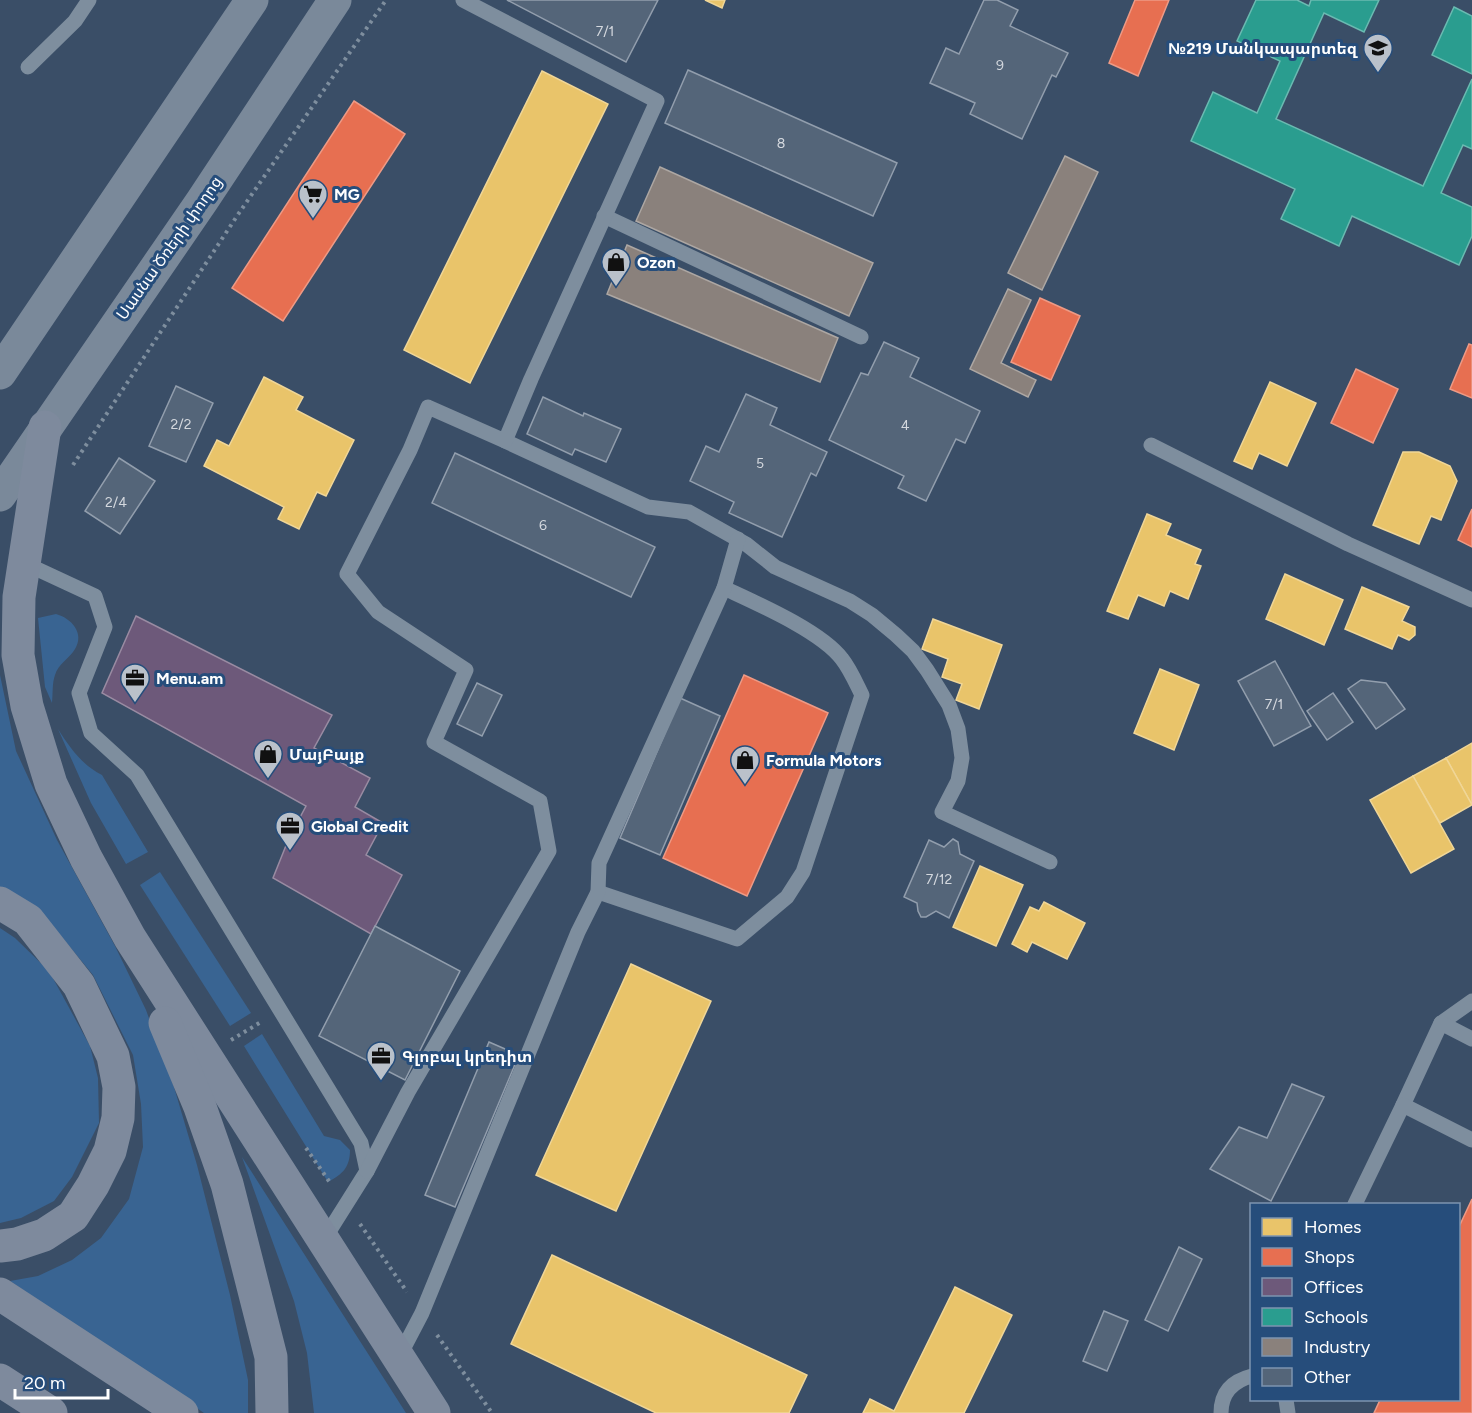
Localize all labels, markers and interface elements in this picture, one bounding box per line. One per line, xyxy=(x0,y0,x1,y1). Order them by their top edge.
house number: 7/1 xyxy=(596,23,614,40)
school or university icon: №219 Մանկապարտեզ xyxy=(1362,32,1394,74)
place label: №219 Մանկապարտեզ xyxy=(1168,39,1358,58)
house number: 9 xyxy=(996,57,1004,74)
house number: 8 xyxy=(777,135,785,152)
street label: Սասնա Ծռերի փողոց xyxy=(112,173,226,323)
supermarket icon: MG xyxy=(297,178,329,220)
place label: MG xyxy=(334,185,360,204)
shop icon: Ozon xyxy=(600,246,632,288)
place label: Ozon xyxy=(637,253,676,272)
house number: 2/2 xyxy=(170,416,192,433)
house number: 4 xyxy=(901,417,910,434)
house number: 5 xyxy=(756,455,764,472)
house number: 2/4 xyxy=(105,494,127,511)
house number: 6 xyxy=(539,517,547,534)
office icon: Menu.am xyxy=(119,662,151,704)
place label: Menu.am xyxy=(156,669,223,688)
house number: 7/1 xyxy=(1265,696,1283,713)
shop icon: ՄայԲայք xyxy=(252,738,284,780)
shop icon: Formula Motors xyxy=(729,744,761,786)
place label: ՄայԲայք xyxy=(289,745,364,764)
place label: Formula Motors xyxy=(766,751,882,770)
office icon: Global Credit xyxy=(274,810,306,852)
place label: Global Credit xyxy=(311,817,409,836)
house number: 7/12 xyxy=(926,871,952,888)
office icon: Գլոբալ կրեդիտ xyxy=(365,1040,397,1082)
place label: Գլոբալ կրեդիտ xyxy=(402,1047,532,1066)
legend xyxy=(1250,1203,1460,1401)
text: Homes xyxy=(1304,1216,1362,1238)
text: Shops xyxy=(1304,1246,1355,1268)
text: Offices xyxy=(1304,1276,1363,1298)
text: Schools xyxy=(1304,1306,1368,1328)
text: Industry xyxy=(1304,1336,1371,1358)
scale bar xyxy=(15,1362,108,1400)
text: Other xyxy=(1304,1366,1351,1388)
text: 20 m xyxy=(24,1372,65,1394)

